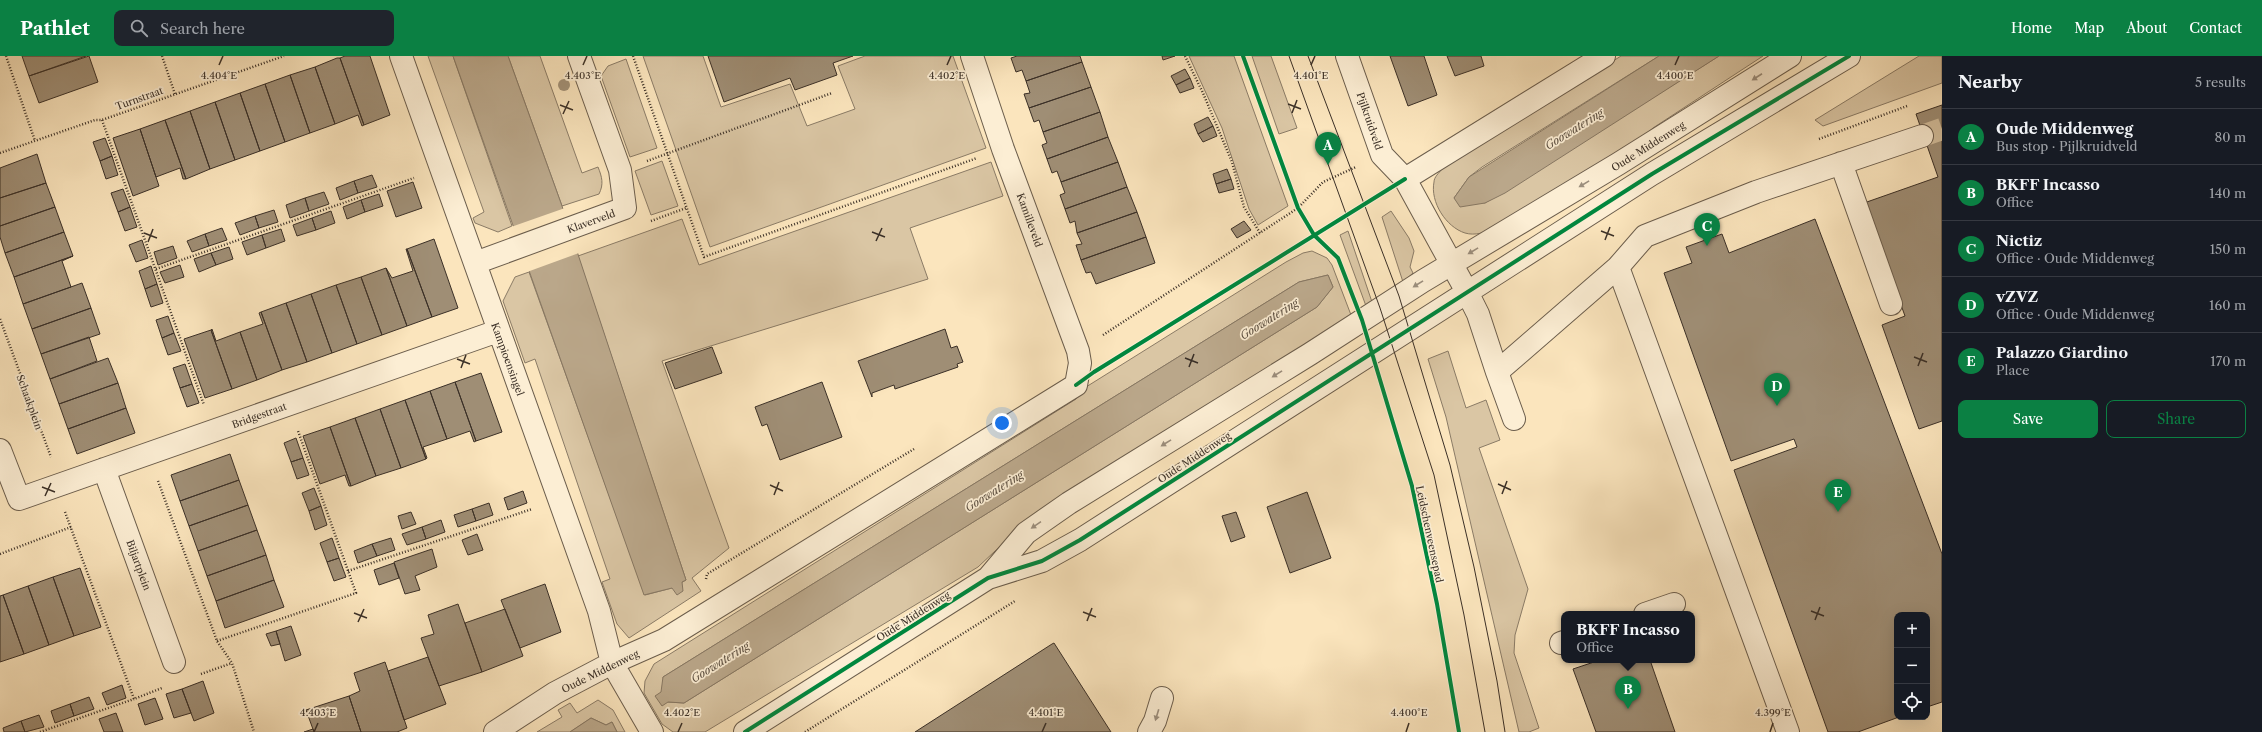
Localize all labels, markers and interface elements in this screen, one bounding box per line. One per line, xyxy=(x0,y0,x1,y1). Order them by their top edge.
search box xyxy=(114,10,394,46)
text: Pathlet xyxy=(20,17,90,40)
icon: search xyxy=(128,17,150,39)
text: Search here xyxy=(160,19,245,38)
text: Home xyxy=(2011,19,2052,37)
text: Map xyxy=(2074,19,2104,37)
text: About xyxy=(2126,19,2167,37)
text: Contact xyxy=(2189,19,2242,37)
text: 4.404°E xyxy=(201,69,237,82)
text: 4.403°E xyxy=(565,69,601,82)
text: 4.402°E xyxy=(929,69,965,82)
text: 4.401°E xyxy=(1294,69,1329,82)
text: 4.400°E xyxy=(1656,69,1694,82)
text: Nearby xyxy=(1958,72,2022,92)
one-way arrow xyxy=(1752,73,1762,81)
text: 5 results xyxy=(2195,74,2246,90)
street label: Turnstraat xyxy=(114,84,165,113)
street label: Pijlkruidveld xyxy=(1354,90,1386,152)
water label: Goowatering xyxy=(1542,105,1607,153)
street label: Oude Middenweg xyxy=(1609,118,1688,174)
text: Oude Middenweg xyxy=(1996,119,2133,138)
text: A xyxy=(1966,129,1976,145)
text: 80 m xyxy=(2214,129,2246,145)
pin: A xyxy=(1315,132,1341,165)
text: Bus stop · Pijlkruidveld xyxy=(1996,138,2138,154)
text: BKFF Incasso xyxy=(1996,175,2100,194)
one-way arrow xyxy=(1578,181,1590,188)
text: B xyxy=(1966,185,1976,201)
text: 140 m xyxy=(2209,185,2246,201)
street label: Kamilleveld xyxy=(1014,191,1045,249)
text: Office xyxy=(1996,194,2033,210)
street label: Klaverveld xyxy=(565,207,617,236)
pin: C xyxy=(1694,213,1720,246)
text: Nictiz xyxy=(1996,231,2042,250)
text: C xyxy=(1966,241,1976,257)
text: 150 m xyxy=(2210,241,2246,257)
one-way arrow xyxy=(1467,247,1479,254)
text: Office · Oude Middenweg xyxy=(1996,250,2154,266)
one-way arrow xyxy=(1413,280,1423,288)
text: vZVZ xyxy=(1996,287,2038,306)
water label: Goowatering xyxy=(1237,295,1302,343)
text: D xyxy=(1965,297,1977,313)
text: 160 m xyxy=(2209,297,2246,313)
text: Office · Oude Middenweg xyxy=(1996,306,2154,322)
street label: Kampioensingel xyxy=(488,321,527,398)
text: Palazzo Giardino xyxy=(1996,343,2128,362)
text: E xyxy=(1966,353,1976,369)
text: 170 m xyxy=(2210,353,2246,369)
text: Place xyxy=(1996,362,2029,378)
one-way arrow xyxy=(1271,371,1283,378)
street label: Schaakplein xyxy=(14,373,46,432)
pin: D xyxy=(1764,373,1790,406)
street label: Bridgestraat xyxy=(230,399,289,431)
button: Save xyxy=(1958,400,2098,438)
button: Share xyxy=(2106,400,2246,438)
your location xyxy=(992,413,1012,433)
street label: Oude Middenweg xyxy=(1155,429,1234,486)
one-way arrow xyxy=(1160,439,1172,446)
water label: Goowatering xyxy=(962,467,1027,515)
pin: E xyxy=(1825,479,1851,512)
street label: Leidschenveensepad xyxy=(1413,484,1446,584)
one-way arrow xyxy=(1031,521,1042,529)
street label: Biljartplein xyxy=(123,538,154,593)
street label: Oude Middenweg xyxy=(874,588,953,644)
popup xyxy=(1561,611,1695,663)
map controls xyxy=(1894,612,1930,720)
button: + xyxy=(1894,612,1930,648)
text: BKFF Incasso xyxy=(1576,620,1680,639)
water label: Goowatering xyxy=(688,638,753,686)
text: Office xyxy=(1576,639,1614,655)
street label: Oude Middenweg xyxy=(559,647,642,696)
button: − xyxy=(1894,648,1930,684)
pin: B xyxy=(1615,676,1641,709)
button: locate xyxy=(1894,684,1930,720)
text: 4.403°E xyxy=(300,706,336,719)
text: 4.402°E xyxy=(664,706,700,719)
text: 4.401°E xyxy=(1029,706,1064,719)
text: 4.400°E xyxy=(1390,706,1428,719)
text: 4.399°E xyxy=(1755,706,1791,719)
one-way arrow xyxy=(1154,710,1160,722)

